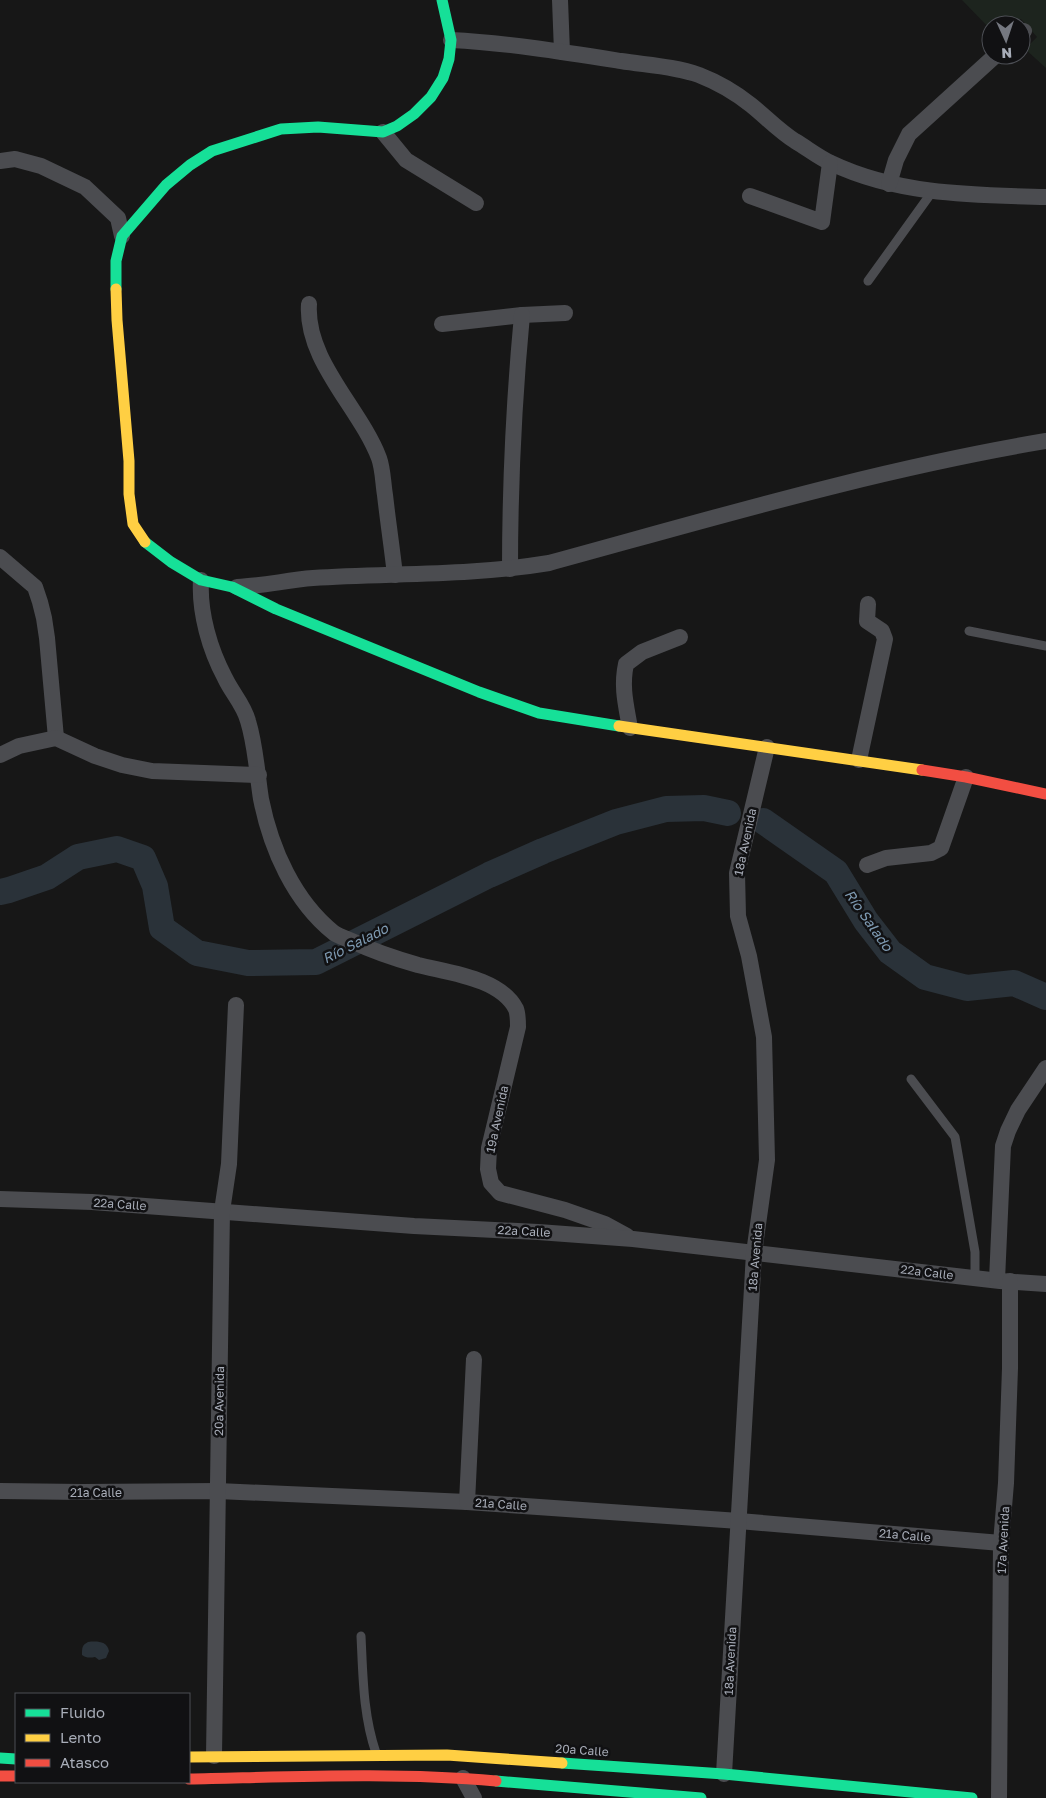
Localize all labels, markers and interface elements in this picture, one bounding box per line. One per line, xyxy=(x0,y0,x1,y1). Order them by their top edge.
north arrow xyxy=(981,15,1031,65)
text: N xyxy=(1001,45,1012,62)
street label: 18a Avenida xyxy=(731,807,759,877)
water label: Río Salado xyxy=(842,886,897,955)
water label: Río Salado xyxy=(319,918,392,967)
street label: 19a Avenida xyxy=(483,1084,511,1154)
street label: 22a Calle xyxy=(93,1195,147,1213)
street label: 22a Calle xyxy=(497,1222,551,1240)
street label: 18a Avenida xyxy=(745,1222,765,1292)
street label: 22a Calle xyxy=(900,1261,954,1283)
street label: 20a Avenida xyxy=(211,1366,227,1436)
street label: 21a Calle xyxy=(70,1485,122,1500)
street label: 21a Calle xyxy=(475,1495,528,1513)
street label: 17a Avenida xyxy=(994,1506,1012,1574)
street label: 21a Calle xyxy=(878,1525,932,1545)
street label: 18a Avenida xyxy=(721,1626,739,1696)
legend xyxy=(15,1693,190,1783)
text: Fluido xyxy=(60,1703,105,1721)
text: Lento xyxy=(60,1728,101,1746)
street label: 20a Calle xyxy=(555,1741,609,1759)
text: Atasco xyxy=(60,1753,109,1771)

